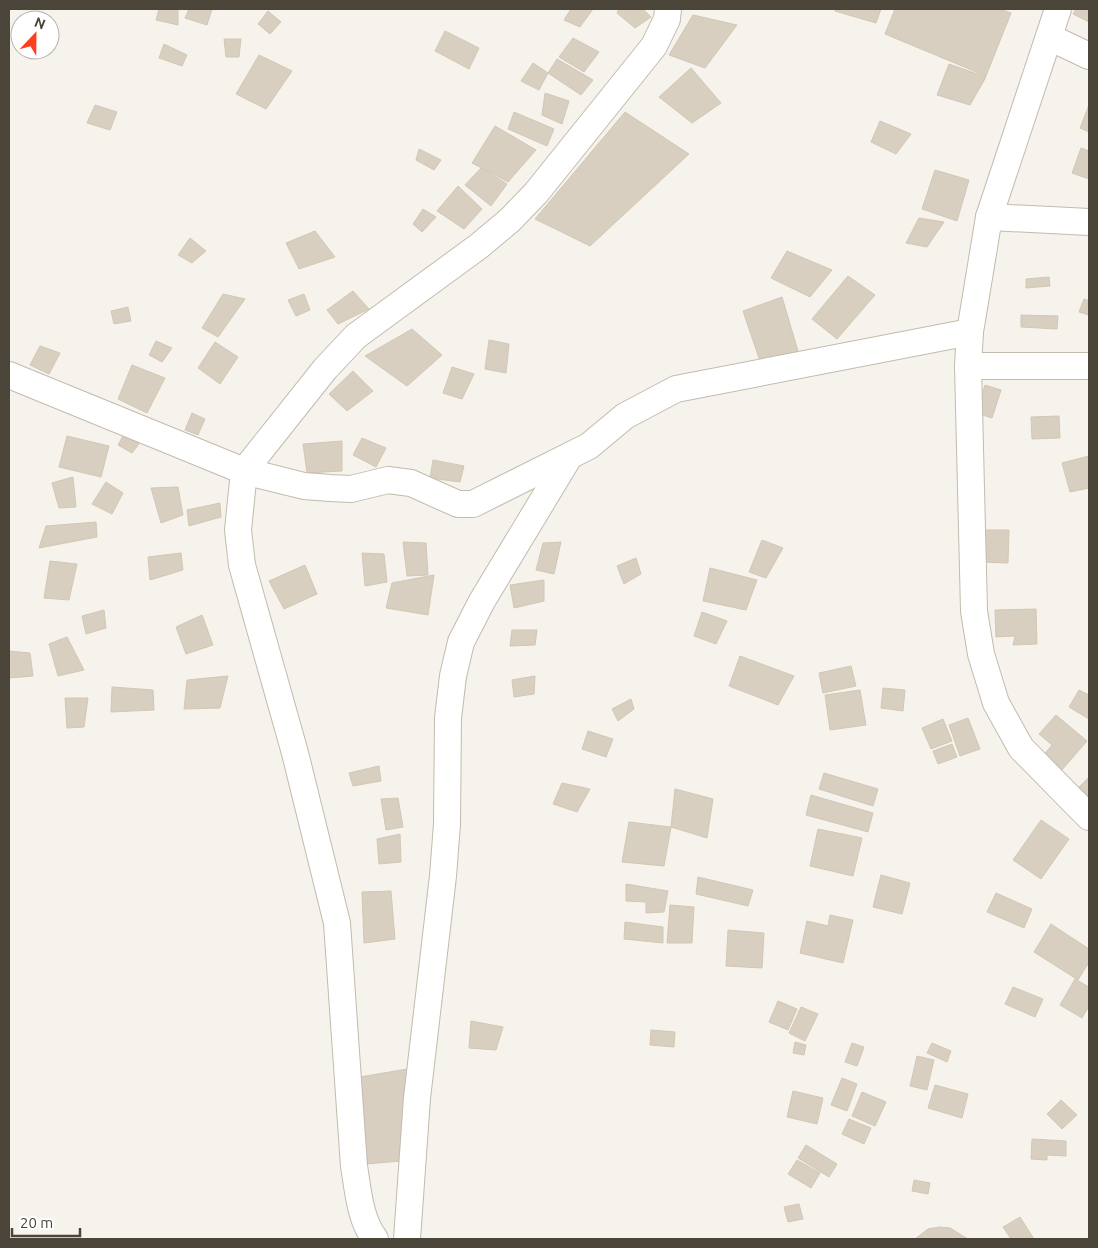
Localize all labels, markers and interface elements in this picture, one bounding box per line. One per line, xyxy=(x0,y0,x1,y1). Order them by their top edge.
north arrow xyxy=(10,10,60,60)
text: N xyxy=(32,14,48,32)
scale bar xyxy=(12,1206,80,1238)
text: 20 m xyxy=(20,1214,53,1231)

